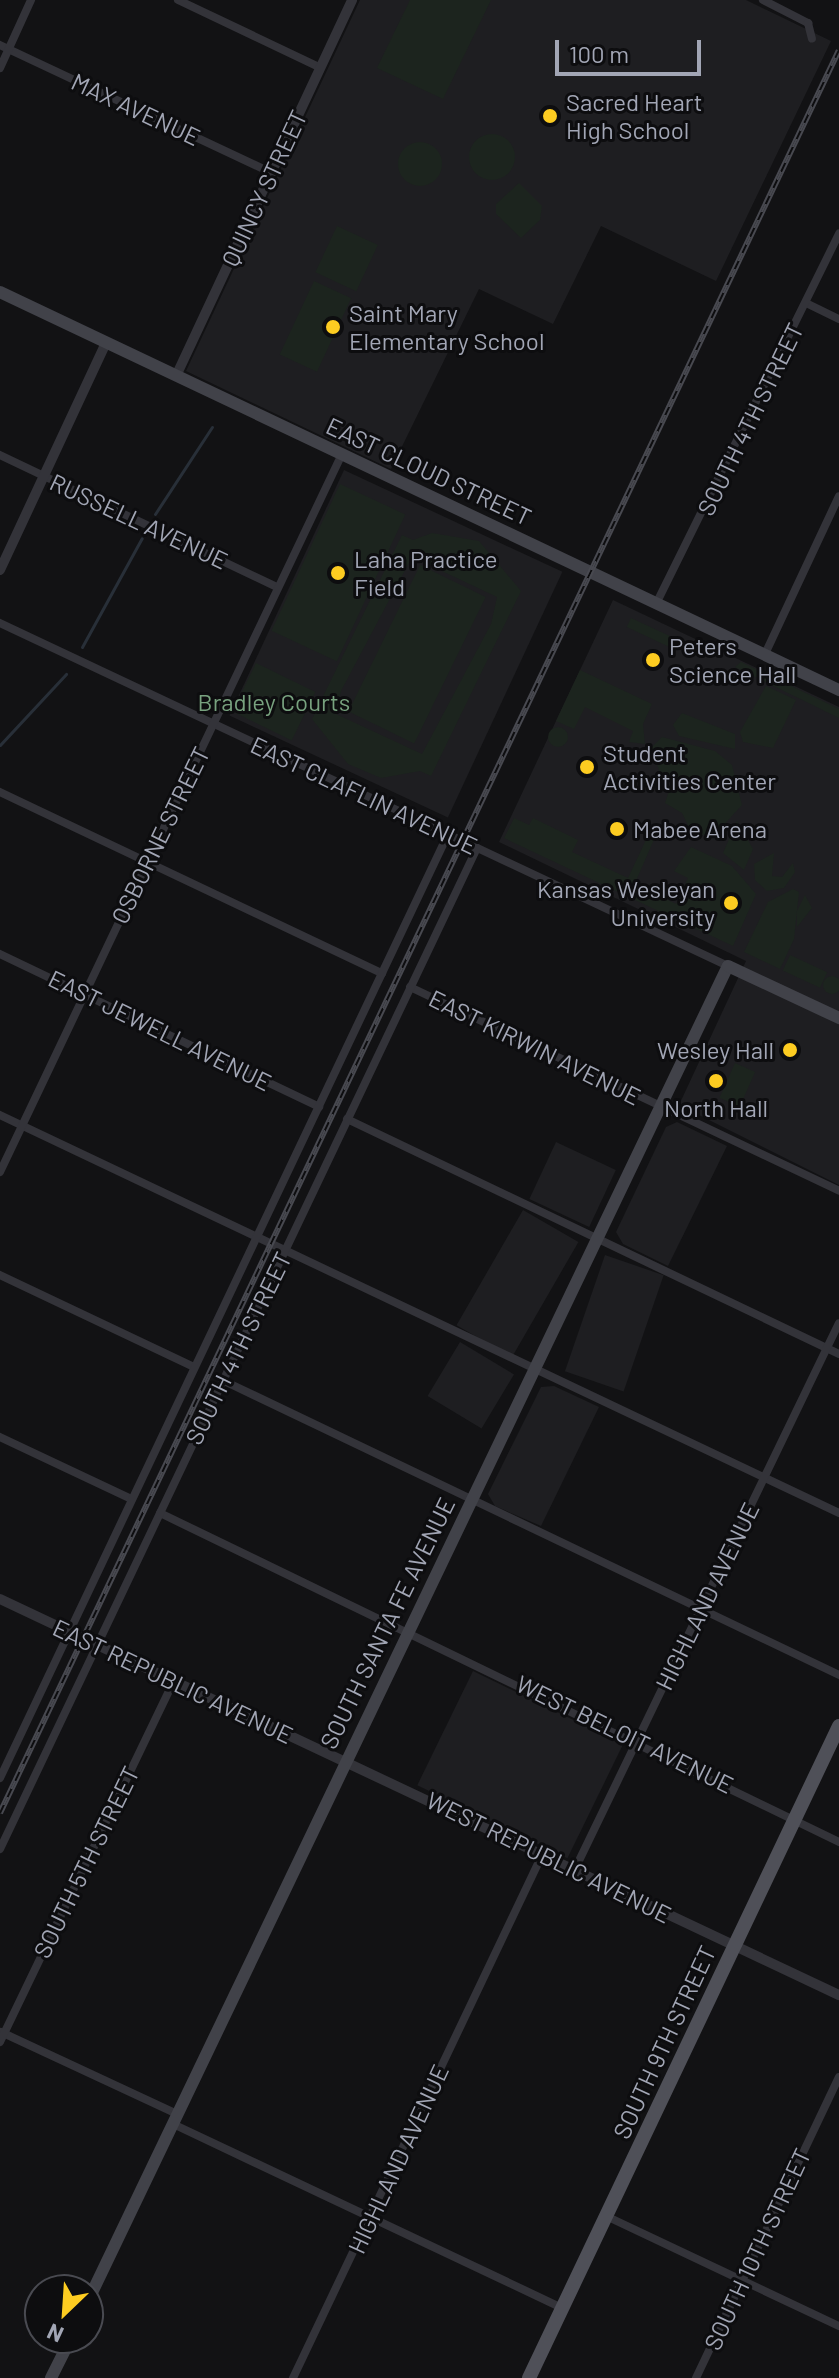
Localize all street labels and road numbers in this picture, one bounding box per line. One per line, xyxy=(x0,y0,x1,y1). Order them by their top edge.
street label: MAX AVENUE xyxy=(67,67,205,151)
street label: QUINCY STREET xyxy=(215,105,313,271)
street label: SOUTH 4TH STREET xyxy=(691,318,809,520)
street label: EAST CLOUD STREET xyxy=(322,411,536,531)
street label: RUSSELL AVENUE xyxy=(46,467,232,575)
street label: EAST CLAFLIN AVENUE xyxy=(246,730,482,860)
street label: OSBORNE STREET xyxy=(105,742,215,928)
street label: EAST JEWELL AVENUE xyxy=(44,964,276,1096)
street label: EAST KIRWIN AVENUE xyxy=(424,983,646,1111)
street label: SOUTH 4TH STREET xyxy=(179,1247,297,1449)
street label: SOUTH SANTA FE AVENUE xyxy=(314,1493,460,1753)
street label: HIGHLAND AVENUE xyxy=(649,1498,765,1694)
street label: EAST REPUBLIC AVENUE xyxy=(48,1613,298,1749)
street label: WEST BELOIT AVENUE xyxy=(512,1669,738,1799)
street label: SOUTH 5TH STREET xyxy=(27,1761,145,1963)
street label: WEST REPUBLIC AVENUE xyxy=(422,1785,676,1929)
street label: SOUTH 9TH STREET xyxy=(607,1941,721,2143)
street label: HIGHLAND AVENUE xyxy=(342,2060,454,2258)
street label: SOUTH 10TH STREET xyxy=(698,2144,816,2354)

